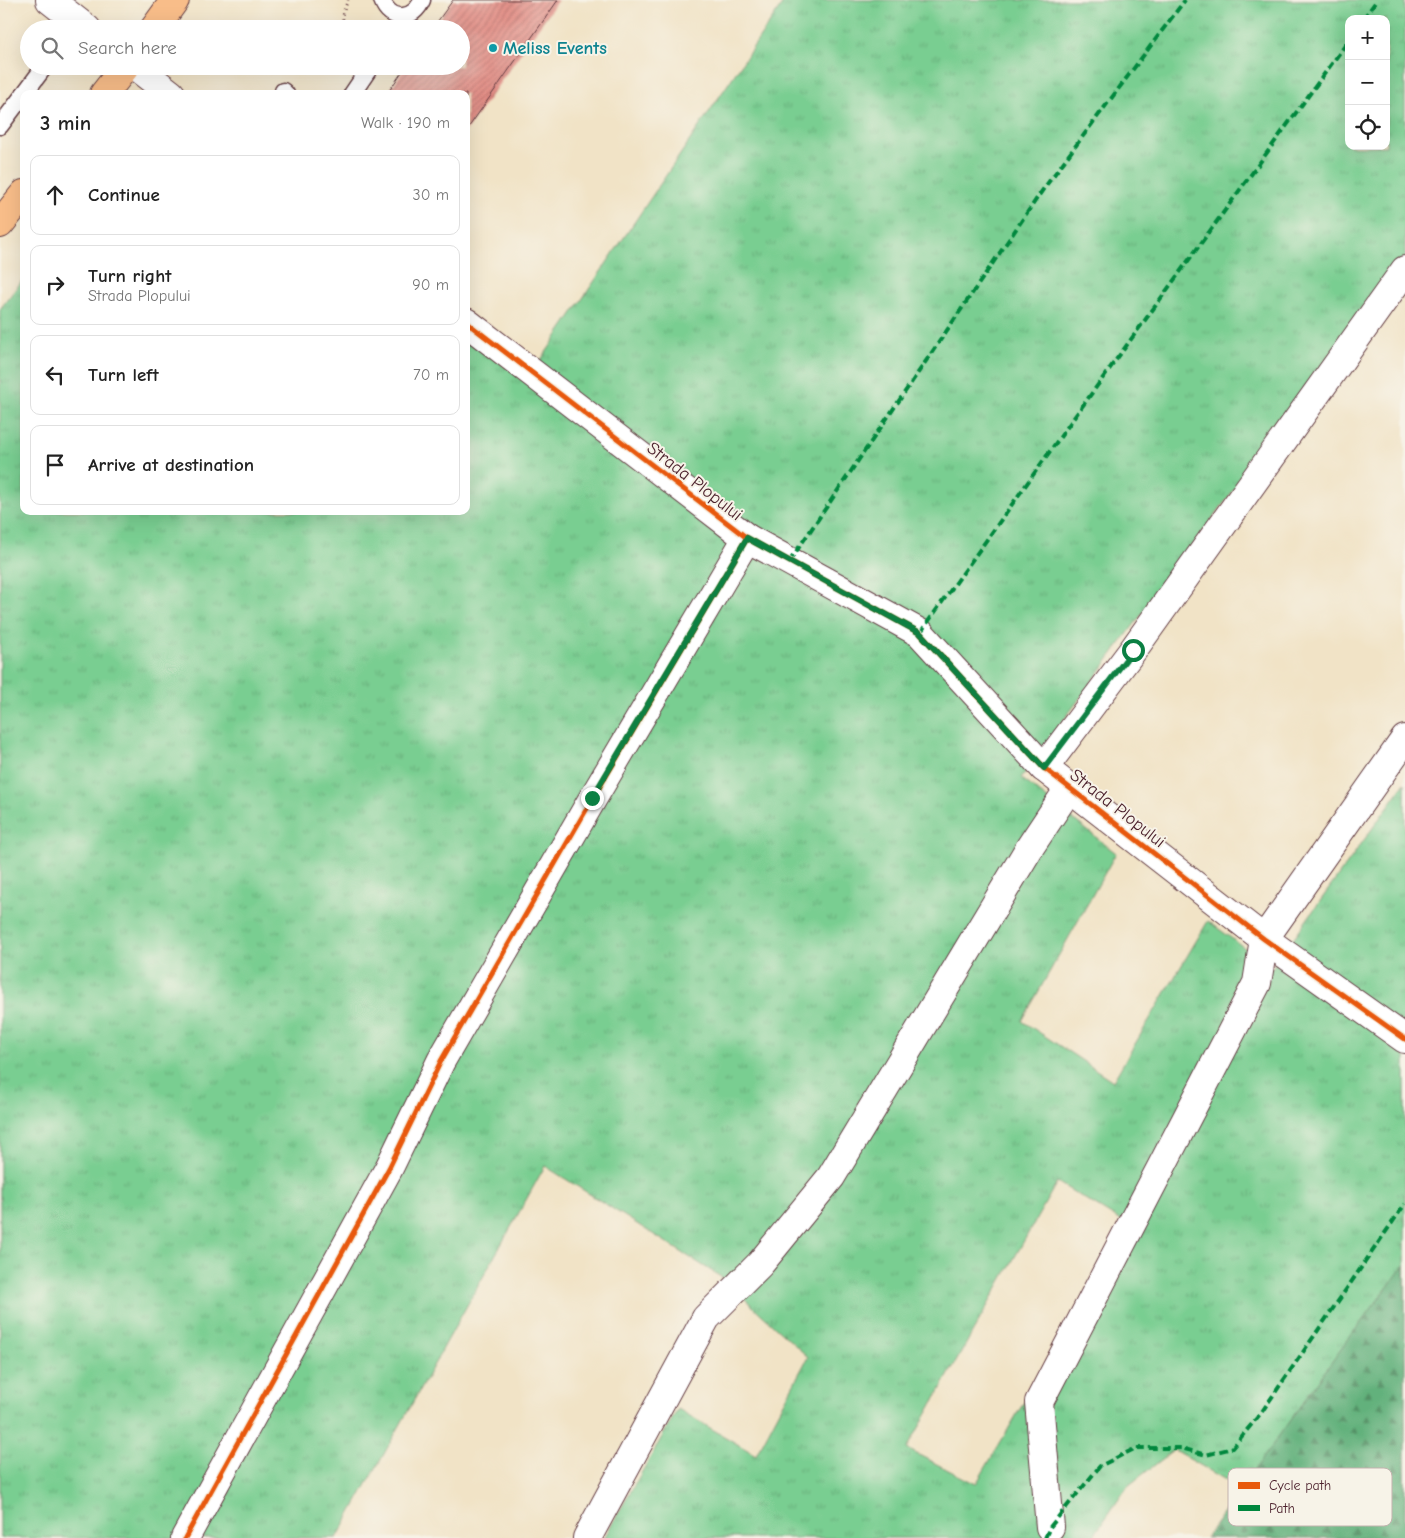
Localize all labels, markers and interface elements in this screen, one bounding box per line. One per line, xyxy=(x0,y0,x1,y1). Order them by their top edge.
map controls xyxy=(1345,15,1390,150)
button: + xyxy=(1345,15,1390,60)
search box xyxy=(20,20,470,75)
icon: search xyxy=(38,34,66,62)
text: Search here xyxy=(78,37,177,59)
place label: Meliss Events xyxy=(503,38,607,59)
marker: Meliss Events xyxy=(487,42,499,54)
button: − xyxy=(1345,60,1390,105)
button: locate xyxy=(1345,105,1390,150)
text: 3 min xyxy=(40,111,91,135)
text: Walk · 190 m xyxy=(361,114,450,132)
icon: ahead xyxy=(41,181,69,209)
text: Continue xyxy=(88,184,160,206)
text: 30 m xyxy=(413,186,449,204)
text: Turn right xyxy=(88,265,172,287)
icon: right xyxy=(41,271,69,299)
text: 90 m xyxy=(412,276,449,294)
text: Strada Plopului xyxy=(88,287,191,305)
icon: left xyxy=(41,361,69,389)
text: Turn left xyxy=(88,364,159,386)
text: 70 m xyxy=(413,366,449,384)
street label: Strada Plopului xyxy=(643,438,747,525)
icon: arrive xyxy=(41,451,69,479)
text: Arrive at destination xyxy=(88,454,254,476)
route start xyxy=(1122,639,1145,662)
street label: Strada Plopului xyxy=(1066,765,1170,852)
route end xyxy=(581,787,604,810)
legend xyxy=(1228,1468,1392,1526)
text: Cycle path xyxy=(1269,1477,1331,1494)
text: Path xyxy=(1269,1500,1295,1517)

